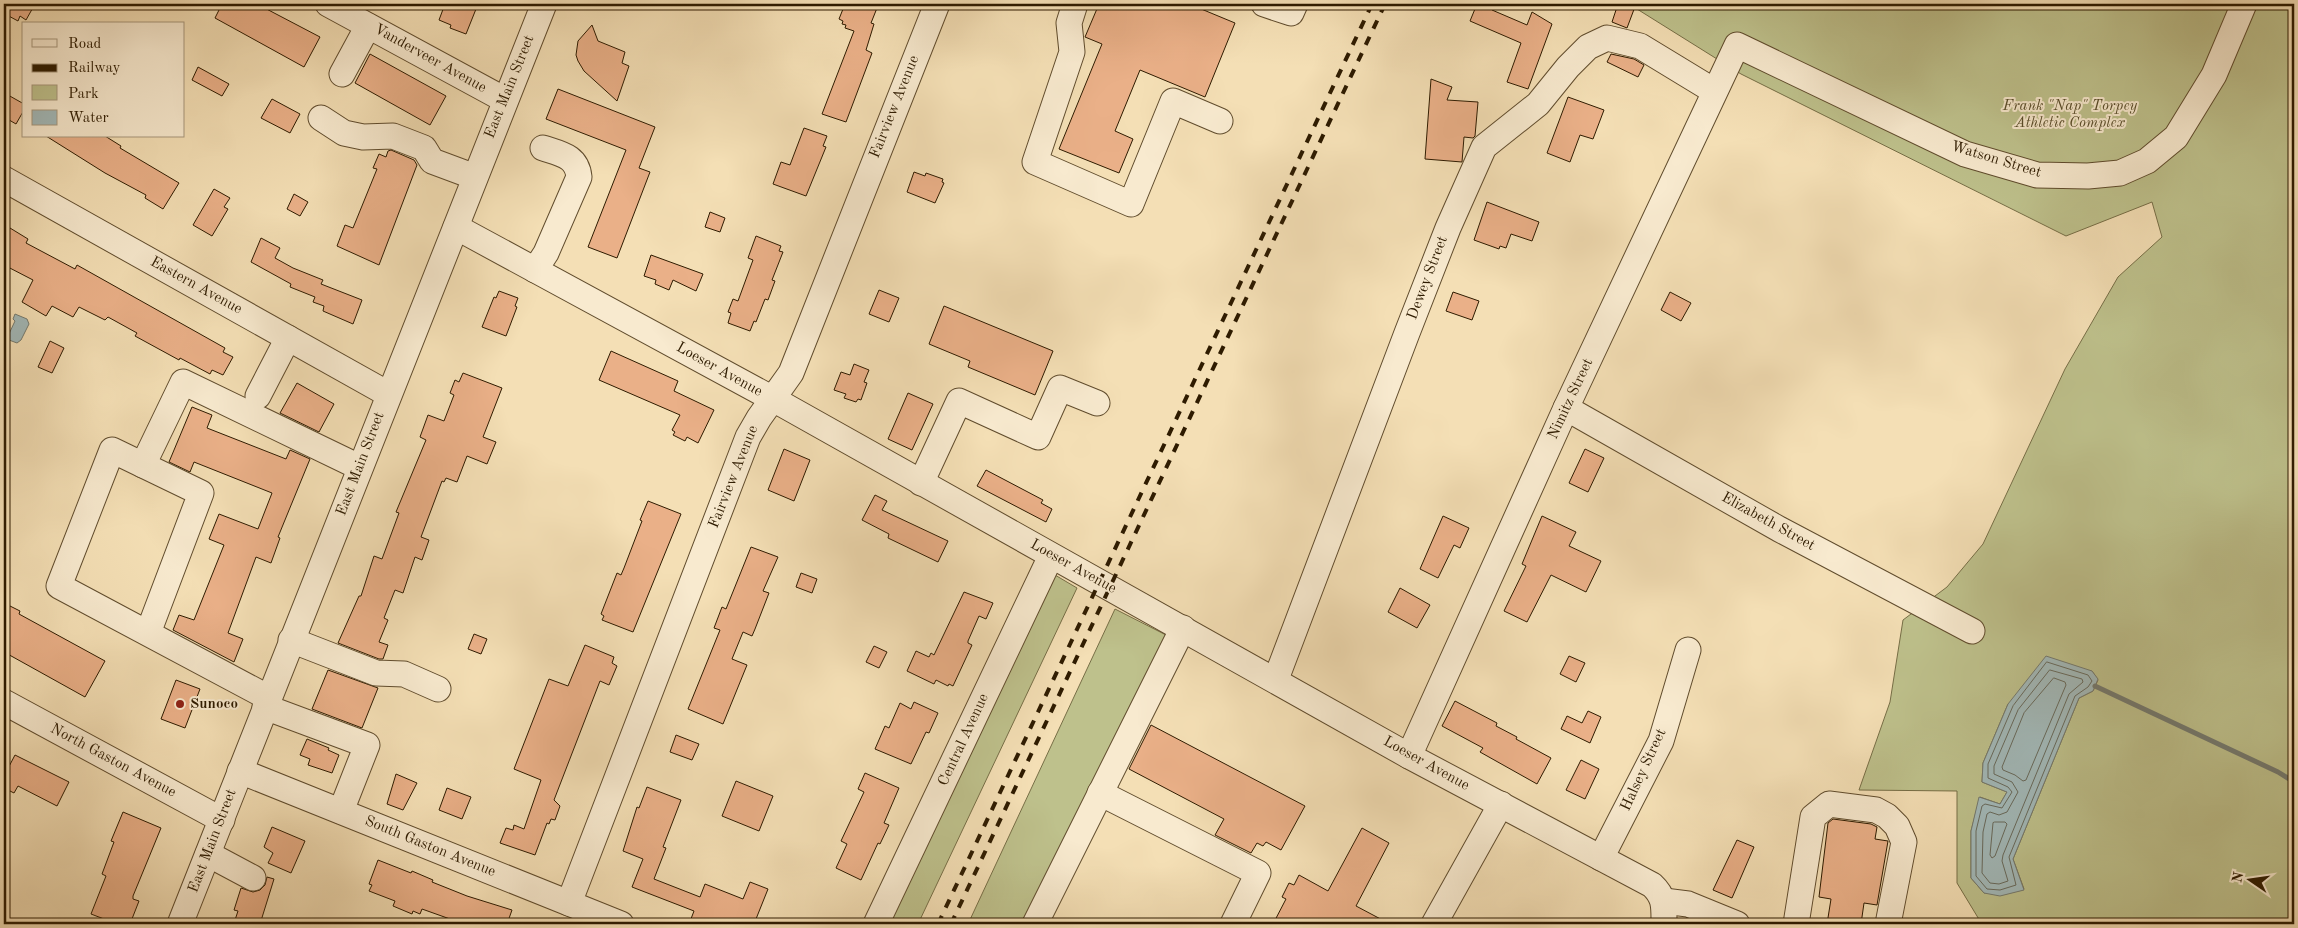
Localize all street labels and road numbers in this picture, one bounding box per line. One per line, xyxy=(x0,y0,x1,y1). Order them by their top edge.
street label: Vanderveer Avenue xyxy=(371,22,489,96)
street label: East Main Street xyxy=(482,33,538,141)
street label: Fairview Avenue xyxy=(868,53,922,160)
street label: Watson Street xyxy=(1949,139,2043,181)
street label: Dewey Street xyxy=(1405,234,1451,322)
street label: Eastern Avenue xyxy=(148,255,245,317)
street label: Loeser Avenue xyxy=(673,340,765,400)
street label: Nimitz Street xyxy=(1546,356,1596,442)
street label: East Main Street xyxy=(334,410,388,518)
street label: Fairview Avenue xyxy=(707,423,761,530)
street label: Elizabeth Street xyxy=(1719,490,1817,554)
street label: Loeser Avenue xyxy=(1027,537,1119,597)
street label: Central Avenue xyxy=(936,692,992,788)
street label: North Gaston Avenue xyxy=(48,721,178,801)
street label: Halsey Street xyxy=(1618,727,1670,813)
street label: Loeser Avenue xyxy=(1380,734,1472,794)
street label: East Main Street xyxy=(186,787,240,895)
street label: South Gaston Avenue xyxy=(362,814,498,880)

